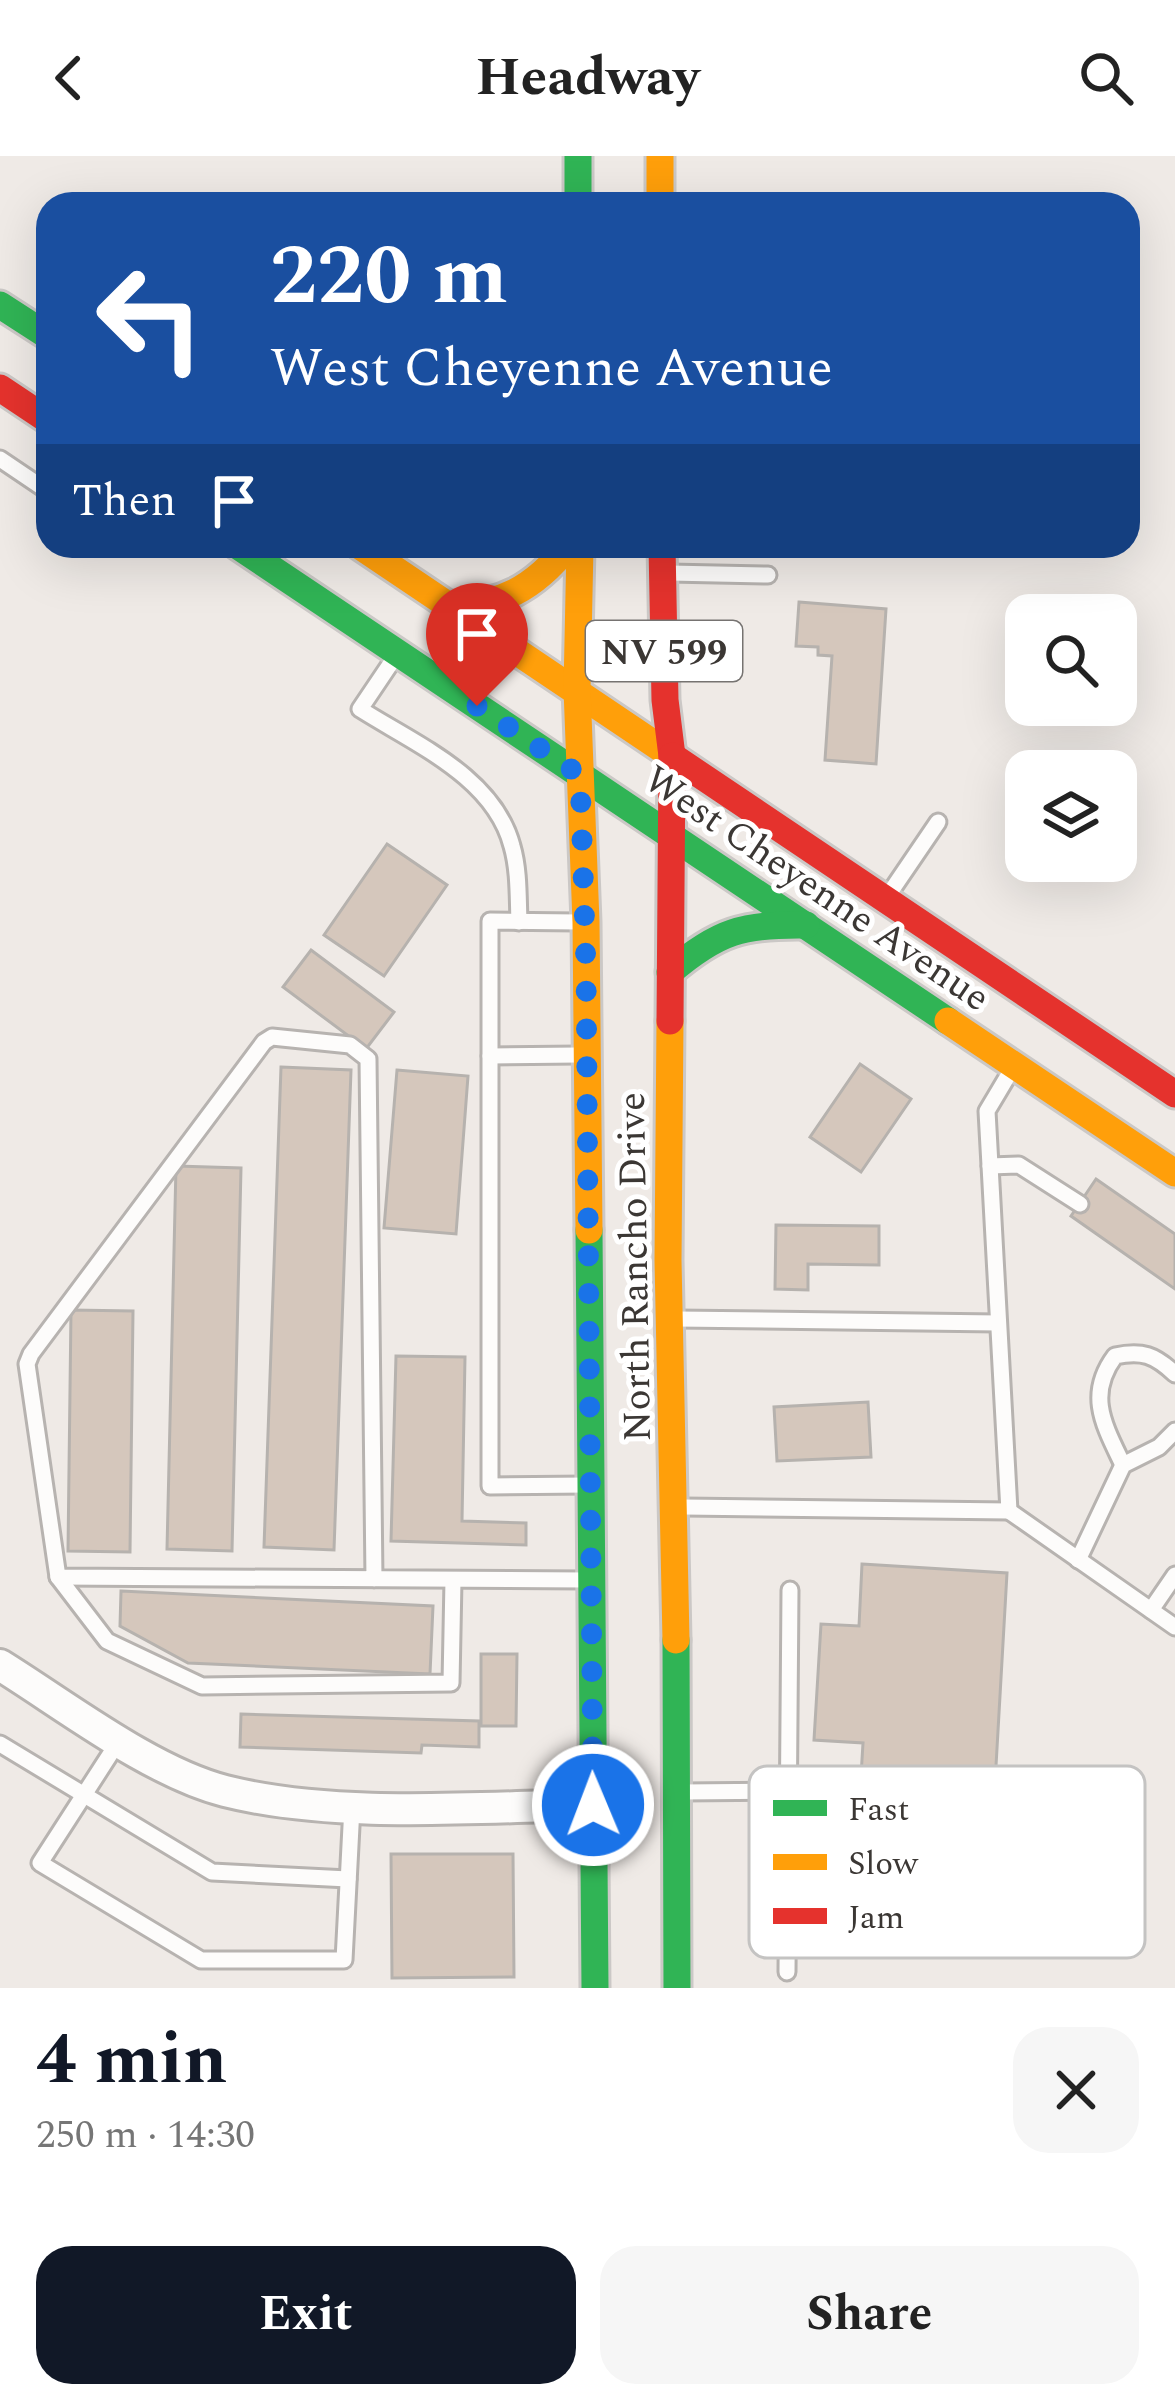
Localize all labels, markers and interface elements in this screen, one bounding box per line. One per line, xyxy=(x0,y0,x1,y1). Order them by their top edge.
text: Headway xyxy=(475,37,700,119)
icon: back xyxy=(36,45,102,111)
icon: search xyxy=(1073,45,1139,111)
text: 220 m xyxy=(270,213,508,341)
icon: left xyxy=(72,240,228,396)
text: West Cheyenne Avenue xyxy=(270,328,833,410)
text: Then xyxy=(72,467,177,536)
icon: arrive xyxy=(201,468,267,534)
pin xyxy=(426,583,528,706)
map controls xyxy=(1005,594,1137,882)
button: search xyxy=(1005,594,1137,726)
icon: arrive xyxy=(444,601,510,667)
road number: NV 599 xyxy=(586,621,742,681)
button: layers xyxy=(1005,750,1137,882)
street label: West Cheyenne Avenue xyxy=(632,751,1002,1027)
street label: North Rancho Drive xyxy=(603,1092,668,1442)
position arrow xyxy=(530,1742,656,1868)
legend xyxy=(749,1766,1145,1958)
text: Fast xyxy=(848,1785,909,1835)
text: Slow xyxy=(848,1839,919,1889)
text: Jam xyxy=(848,1893,904,1943)
text: 4 min xyxy=(36,2006,228,2115)
button: close xyxy=(1013,2027,1139,2153)
text: 250 m · 14:30 xyxy=(36,2106,255,2165)
button: Exit xyxy=(36,2246,576,2384)
button: Share xyxy=(600,2246,1139,2384)

